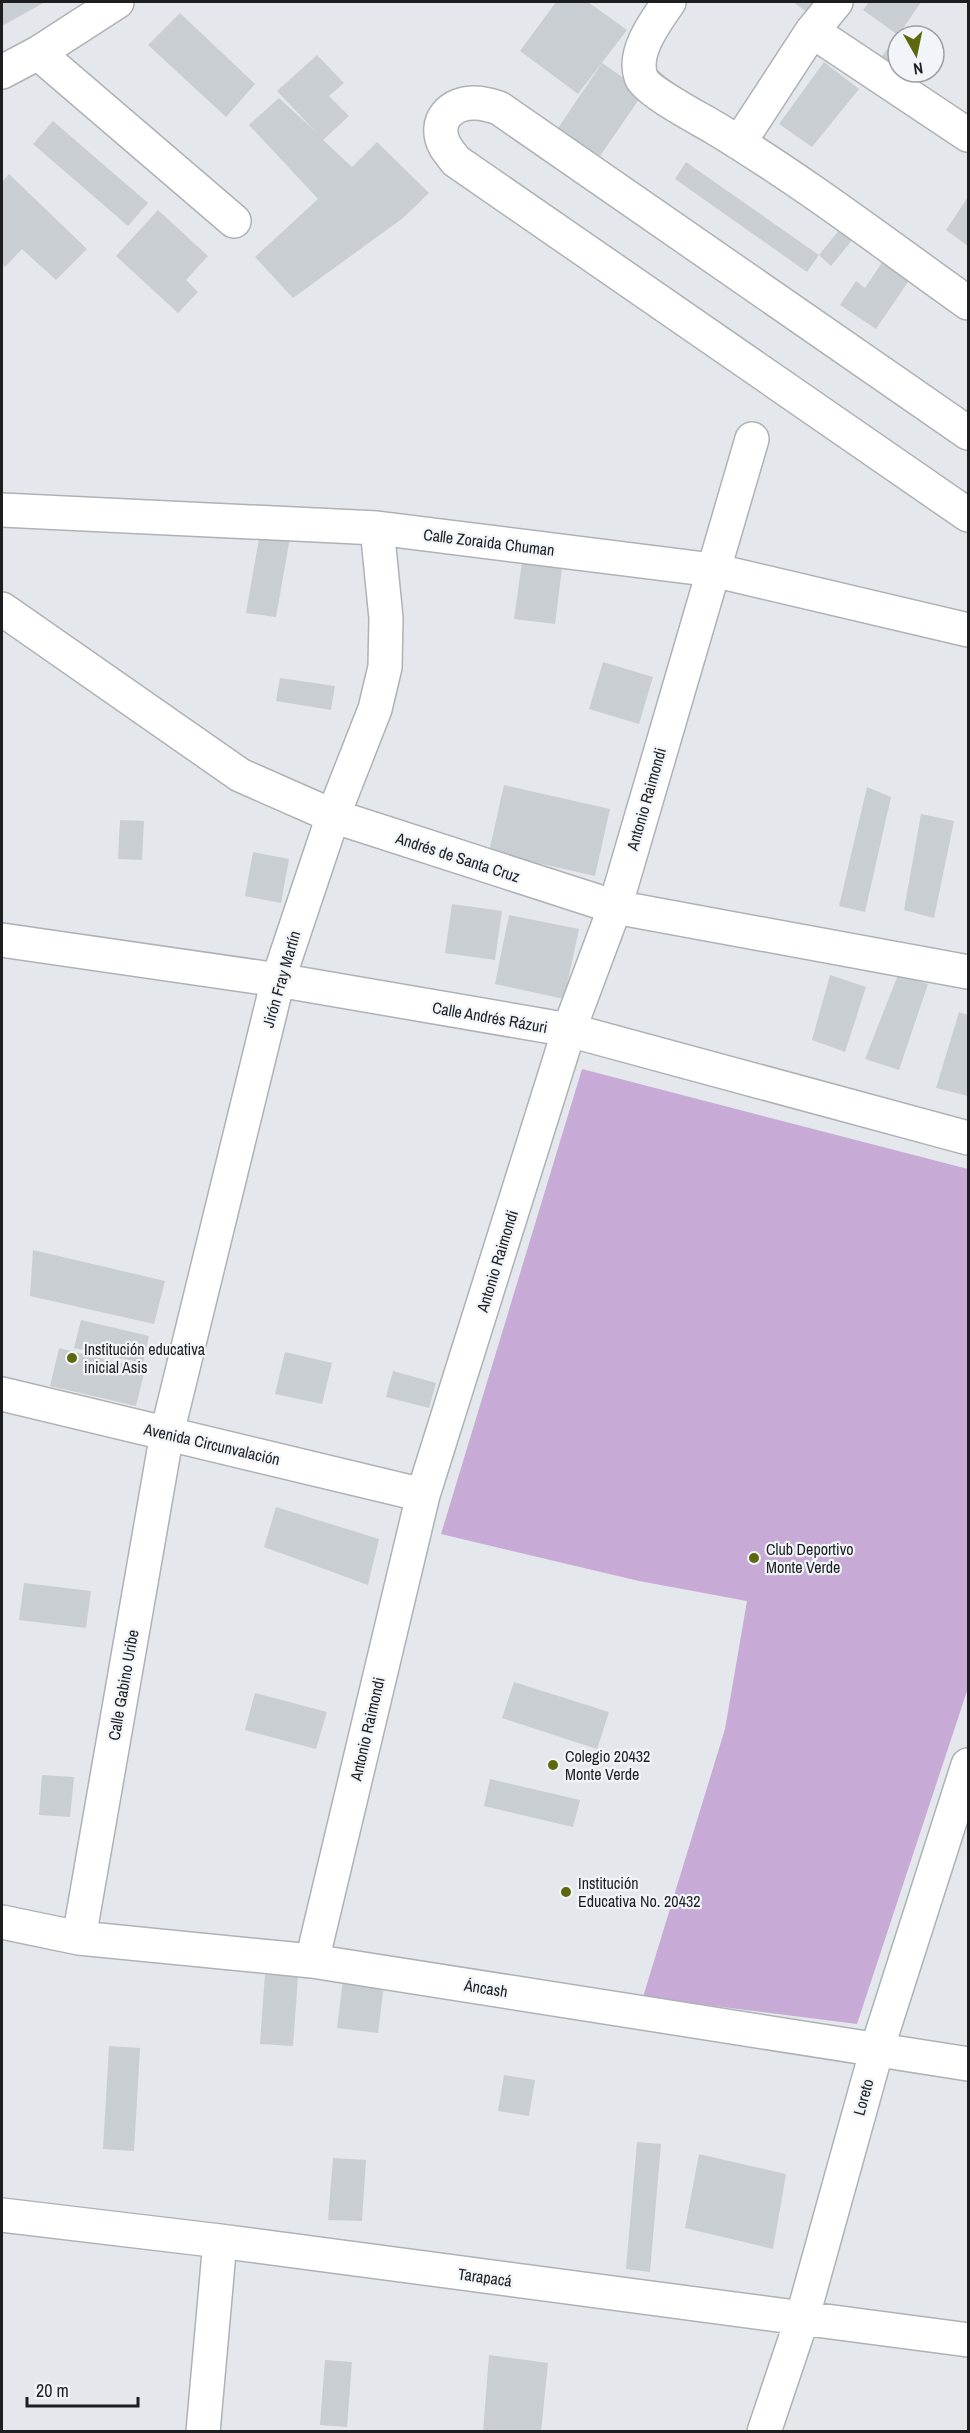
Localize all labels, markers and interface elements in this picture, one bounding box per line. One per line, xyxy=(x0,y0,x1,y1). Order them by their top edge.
north arrow xyxy=(886,24,946,84)
text: N xyxy=(912,57,925,80)
street label: Calle Zoraida Chuman xyxy=(422,523,556,561)
street label: Antonio Raimondi xyxy=(621,745,671,854)
street label: Andrés de Santa Cruz xyxy=(392,826,523,888)
street label: Jirón Fray Martín xyxy=(257,928,305,1030)
street label: Calle Andrés Rázuri xyxy=(431,996,549,1038)
street label: Antonio Raimondi xyxy=(471,1207,523,1316)
place label: Institución educativa inicial Asis xyxy=(84,1338,206,1378)
marker: Institución educativa inicial Asis xyxy=(65,1351,79,1365)
street label: Avenida Circunvalación xyxy=(141,1417,282,1470)
place label: Club Deportivo Monte Verde xyxy=(766,1538,854,1578)
marker: Club Deportivo Monte Verde xyxy=(747,1551,761,1565)
street label: Calle Gabino Uribe xyxy=(102,1628,144,1742)
street label: Antonio Raimondi xyxy=(344,1675,390,1784)
place label: Colegio 20432 Monte Verde xyxy=(565,1745,650,1785)
marker: Colegio 20432 Monte Verde xyxy=(546,1758,560,1772)
place label: Institución Educativa No. 20432 xyxy=(578,1872,701,1912)
marker: Institución Educativa No. 20432 xyxy=(559,1885,573,1899)
street label: Áncash xyxy=(462,1974,509,2002)
street label: Loreto xyxy=(848,2076,878,2118)
street label: Tarapacá xyxy=(457,2262,514,2292)
scale bar xyxy=(27,2370,138,2408)
text: 20 m xyxy=(36,2378,69,2403)

